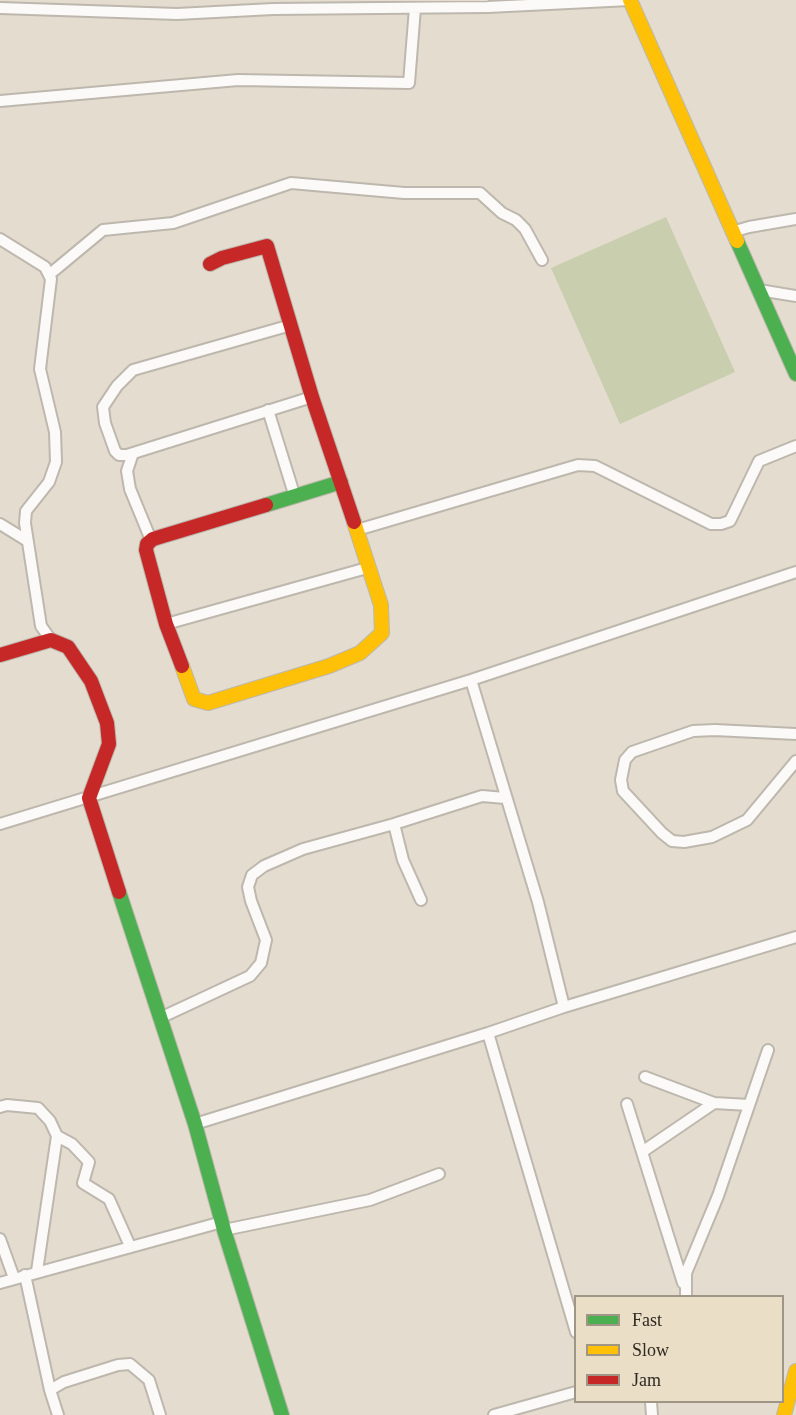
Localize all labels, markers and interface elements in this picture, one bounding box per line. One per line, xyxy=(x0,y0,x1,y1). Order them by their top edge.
legend xyxy=(574,1295,784,1403)
text: Fast xyxy=(632,1310,662,1330)
text: Slow xyxy=(632,1340,669,1360)
text: Jam xyxy=(632,1370,661,1390)

